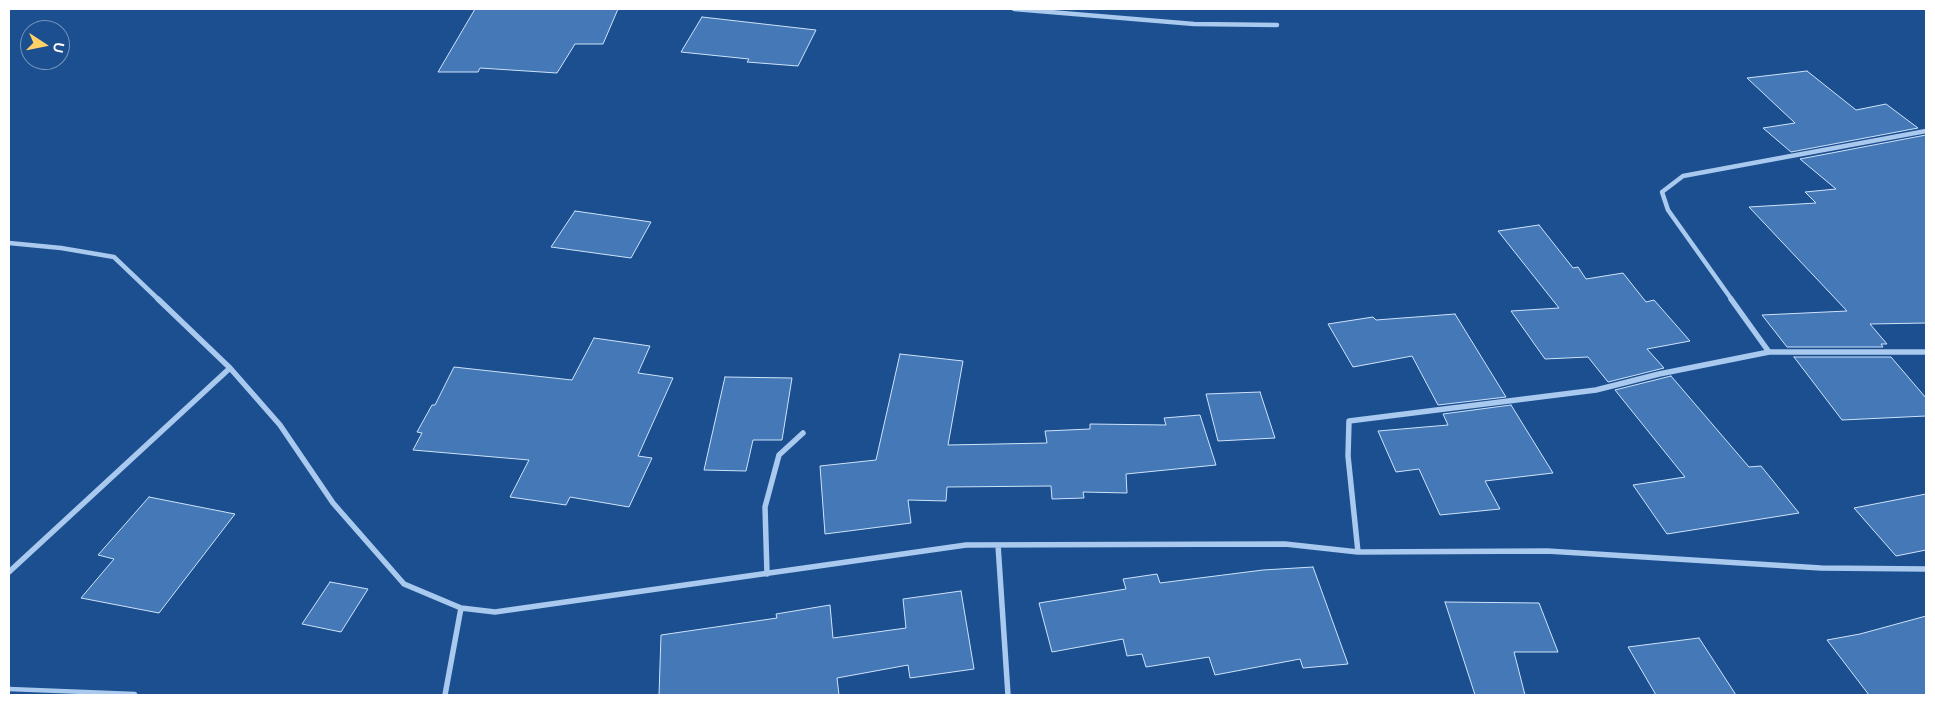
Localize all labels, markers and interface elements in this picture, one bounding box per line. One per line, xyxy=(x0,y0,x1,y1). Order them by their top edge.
north arrow xyxy=(20,20,70,70)
text: U xyxy=(50,41,68,54)

